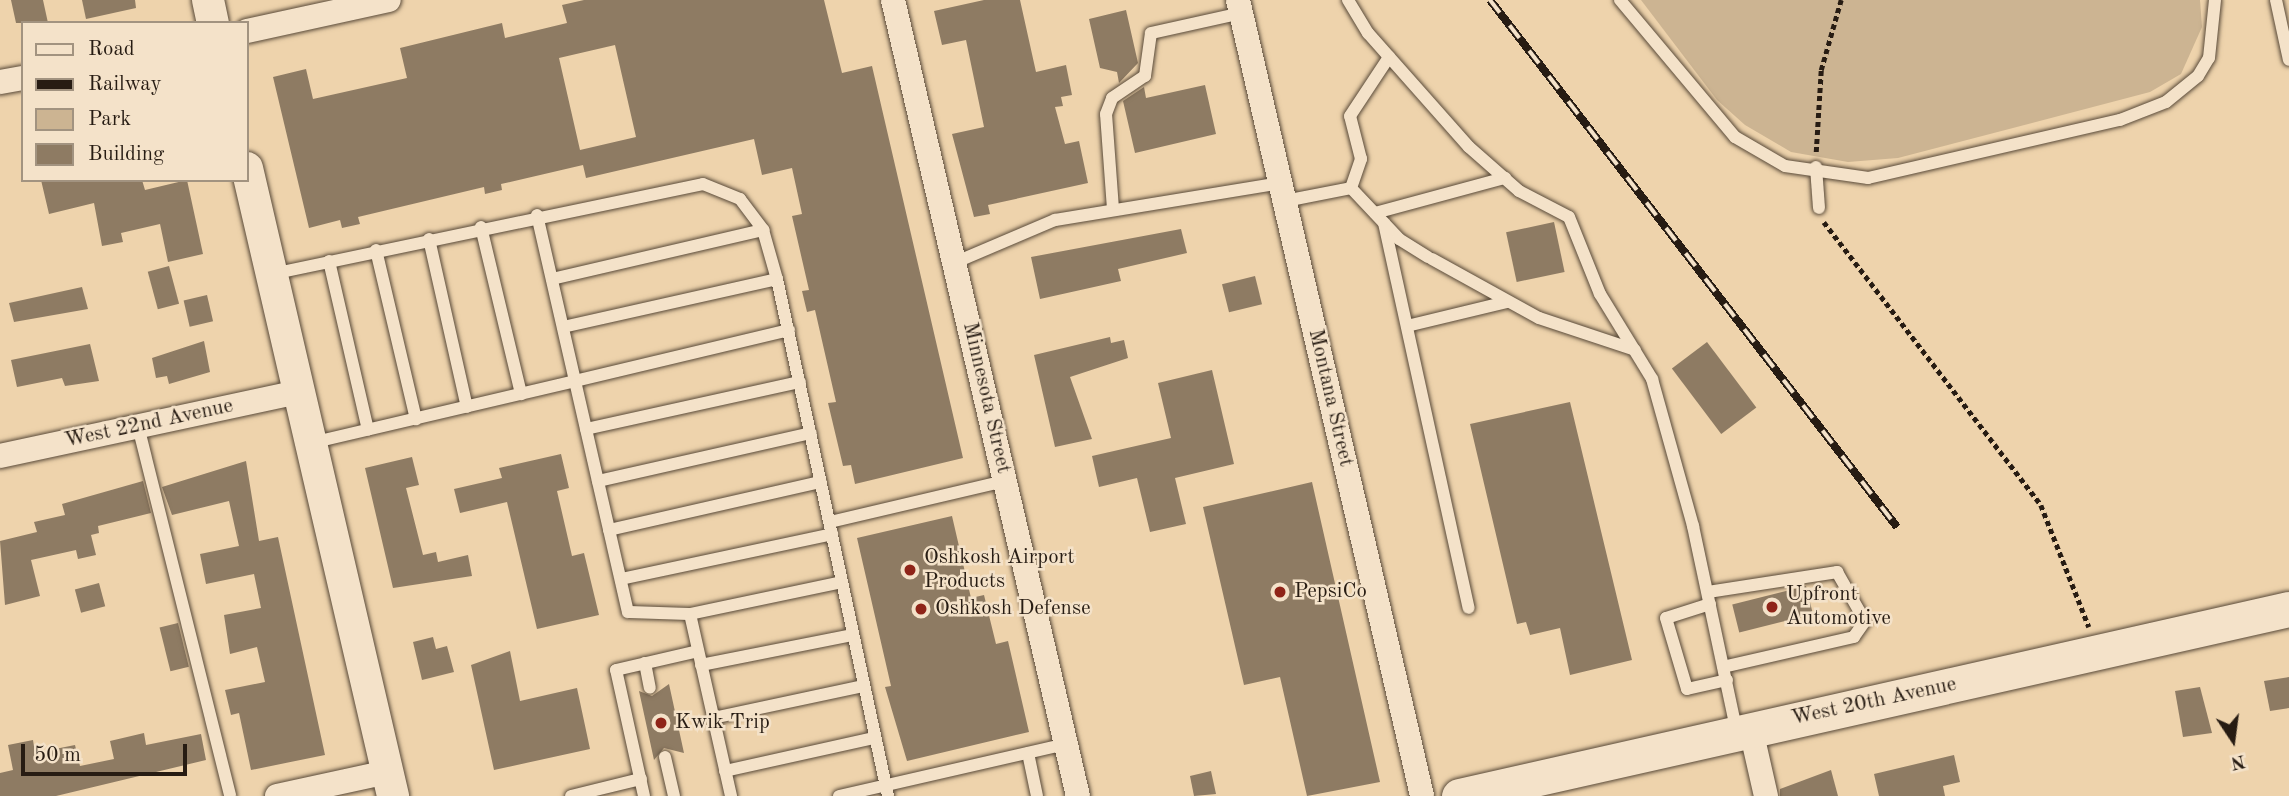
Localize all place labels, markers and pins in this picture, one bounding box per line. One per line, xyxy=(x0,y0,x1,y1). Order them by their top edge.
place label: Oshkosh Airport Products xyxy=(924,545,1075,595)
marker: Oshkosh Airport Products xyxy=(902,562,918,578)
place label: PepsiCo xyxy=(1294,579,1367,605)
place label: Upfront Automotive xyxy=(1786,582,1891,632)
marker: PepsiCo xyxy=(1272,584,1288,600)
place label: Oshkosh Defense xyxy=(935,596,1091,622)
marker: Upfront Automotive xyxy=(1764,599,1780,615)
marker: Oshkosh Defense xyxy=(913,601,929,617)
place label: Kwik Trip xyxy=(675,710,770,736)
marker: Kwik Trip xyxy=(653,715,669,731)

